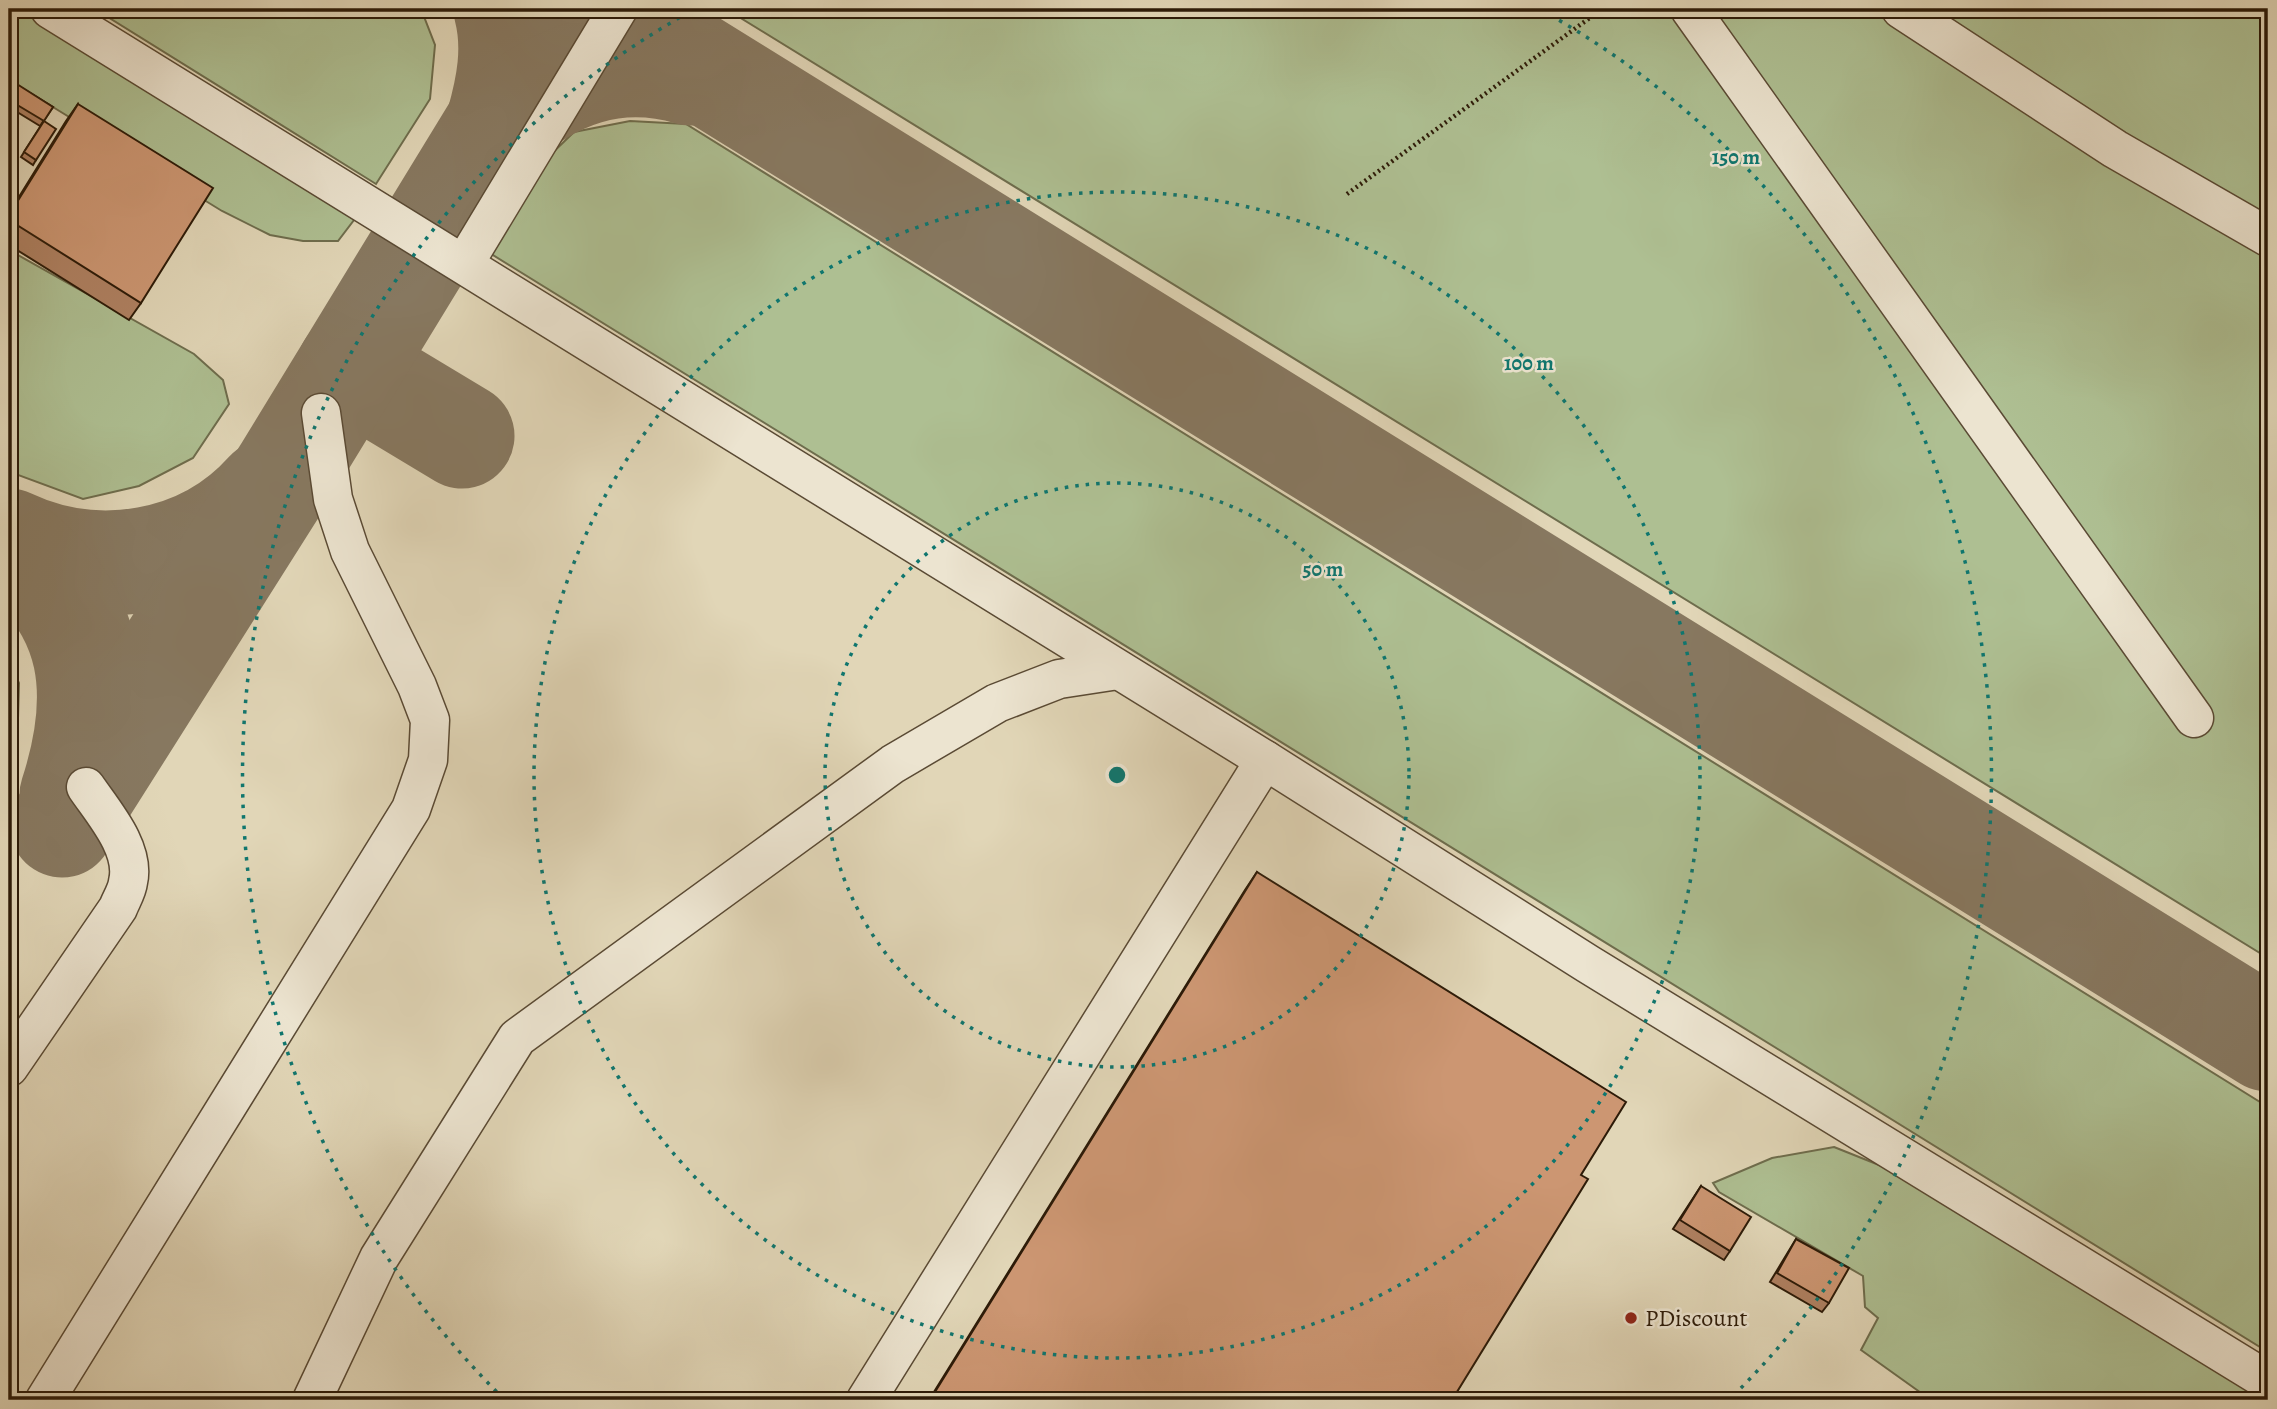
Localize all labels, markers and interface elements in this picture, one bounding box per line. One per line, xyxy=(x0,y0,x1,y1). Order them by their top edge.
text: 150 m xyxy=(1712,143,1761,171)
text: 100 m xyxy=(1504,349,1554,377)
text: 50 m xyxy=(1303,555,1344,583)
centre of rings xyxy=(1105,763,1129,787)
place label: PDiscount xyxy=(1645,1302,1747,1334)
marker: PDiscount xyxy=(1623,1310,1639,1326)

